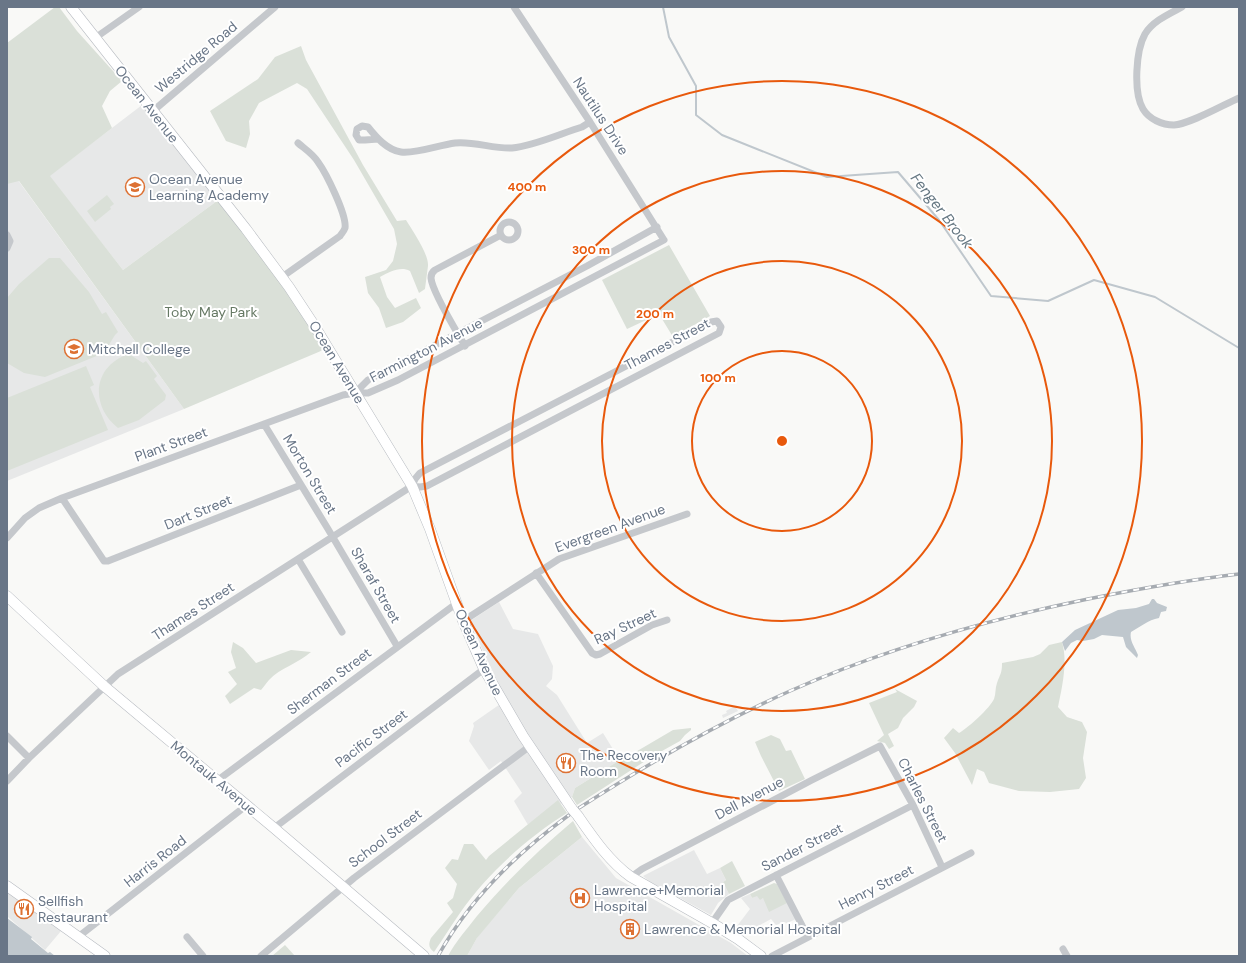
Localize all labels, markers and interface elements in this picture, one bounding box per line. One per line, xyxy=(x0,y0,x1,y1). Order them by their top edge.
street label: Westridge Road xyxy=(151,17,241,97)
street label: Ocean Avenue xyxy=(111,62,183,147)
street label: Nautilus Drive xyxy=(569,74,633,158)
water label: Fenger Brook xyxy=(906,169,978,253)
place label: Ocean Avenue Learning Academy xyxy=(149,170,269,204)
school or university icon: Ocean Avenue Learning Academy xyxy=(124,176,146,198)
text: 400 m xyxy=(508,179,546,195)
text: 300 m xyxy=(572,242,610,258)
park label: Toby May Park xyxy=(165,303,257,321)
text: 200 m xyxy=(636,306,674,322)
street label: Farmington Avenue xyxy=(366,314,486,386)
street label: Thames Street xyxy=(621,314,713,374)
street label: Ocean Avenue xyxy=(305,317,369,407)
school or university icon: Mitchell College xyxy=(63,338,85,360)
place label: Mitchell College xyxy=(88,340,190,358)
text: 100 m xyxy=(700,370,736,386)
street label: Plant Street xyxy=(132,423,210,465)
street label: Morton Street xyxy=(279,431,341,517)
centre of rings xyxy=(775,434,789,448)
street label: Dart Street xyxy=(162,490,234,534)
street label: Evergreen Avenue xyxy=(552,500,668,556)
street label: Sharaf Street xyxy=(347,544,405,626)
street label: Thames Street xyxy=(149,578,237,644)
street label: Ray Street xyxy=(591,604,659,648)
street label: Ocean Avenue xyxy=(451,606,507,698)
street label: Sherman Street xyxy=(283,643,375,719)
street label: Pacific Street xyxy=(331,705,411,771)
street label: Montauk Avenue xyxy=(167,737,261,820)
place label: The Recovery Room xyxy=(580,746,668,780)
restaurant icon: The Recovery Room xyxy=(555,752,577,774)
street label: Charles Street xyxy=(894,755,952,845)
street label: Dell Avenue xyxy=(712,772,786,824)
street label: School Street xyxy=(345,805,425,871)
street label: Sander Street xyxy=(758,819,846,875)
street label: Harris Road xyxy=(120,831,190,891)
street label: Henry Street xyxy=(835,860,917,914)
place label: Lawrence+Memorial Hospital xyxy=(594,881,724,915)
hospital icon: Lawrence+Memorial Hospital xyxy=(569,887,591,909)
place label: Sellfish Restaurant xyxy=(38,892,108,926)
restaurant icon: Sellfish Restaurant xyxy=(13,898,35,920)
building icon: Lawrence & Memorial Hospital xyxy=(619,918,641,940)
place label: Lawrence & Memorial Hospital xyxy=(644,920,841,938)

